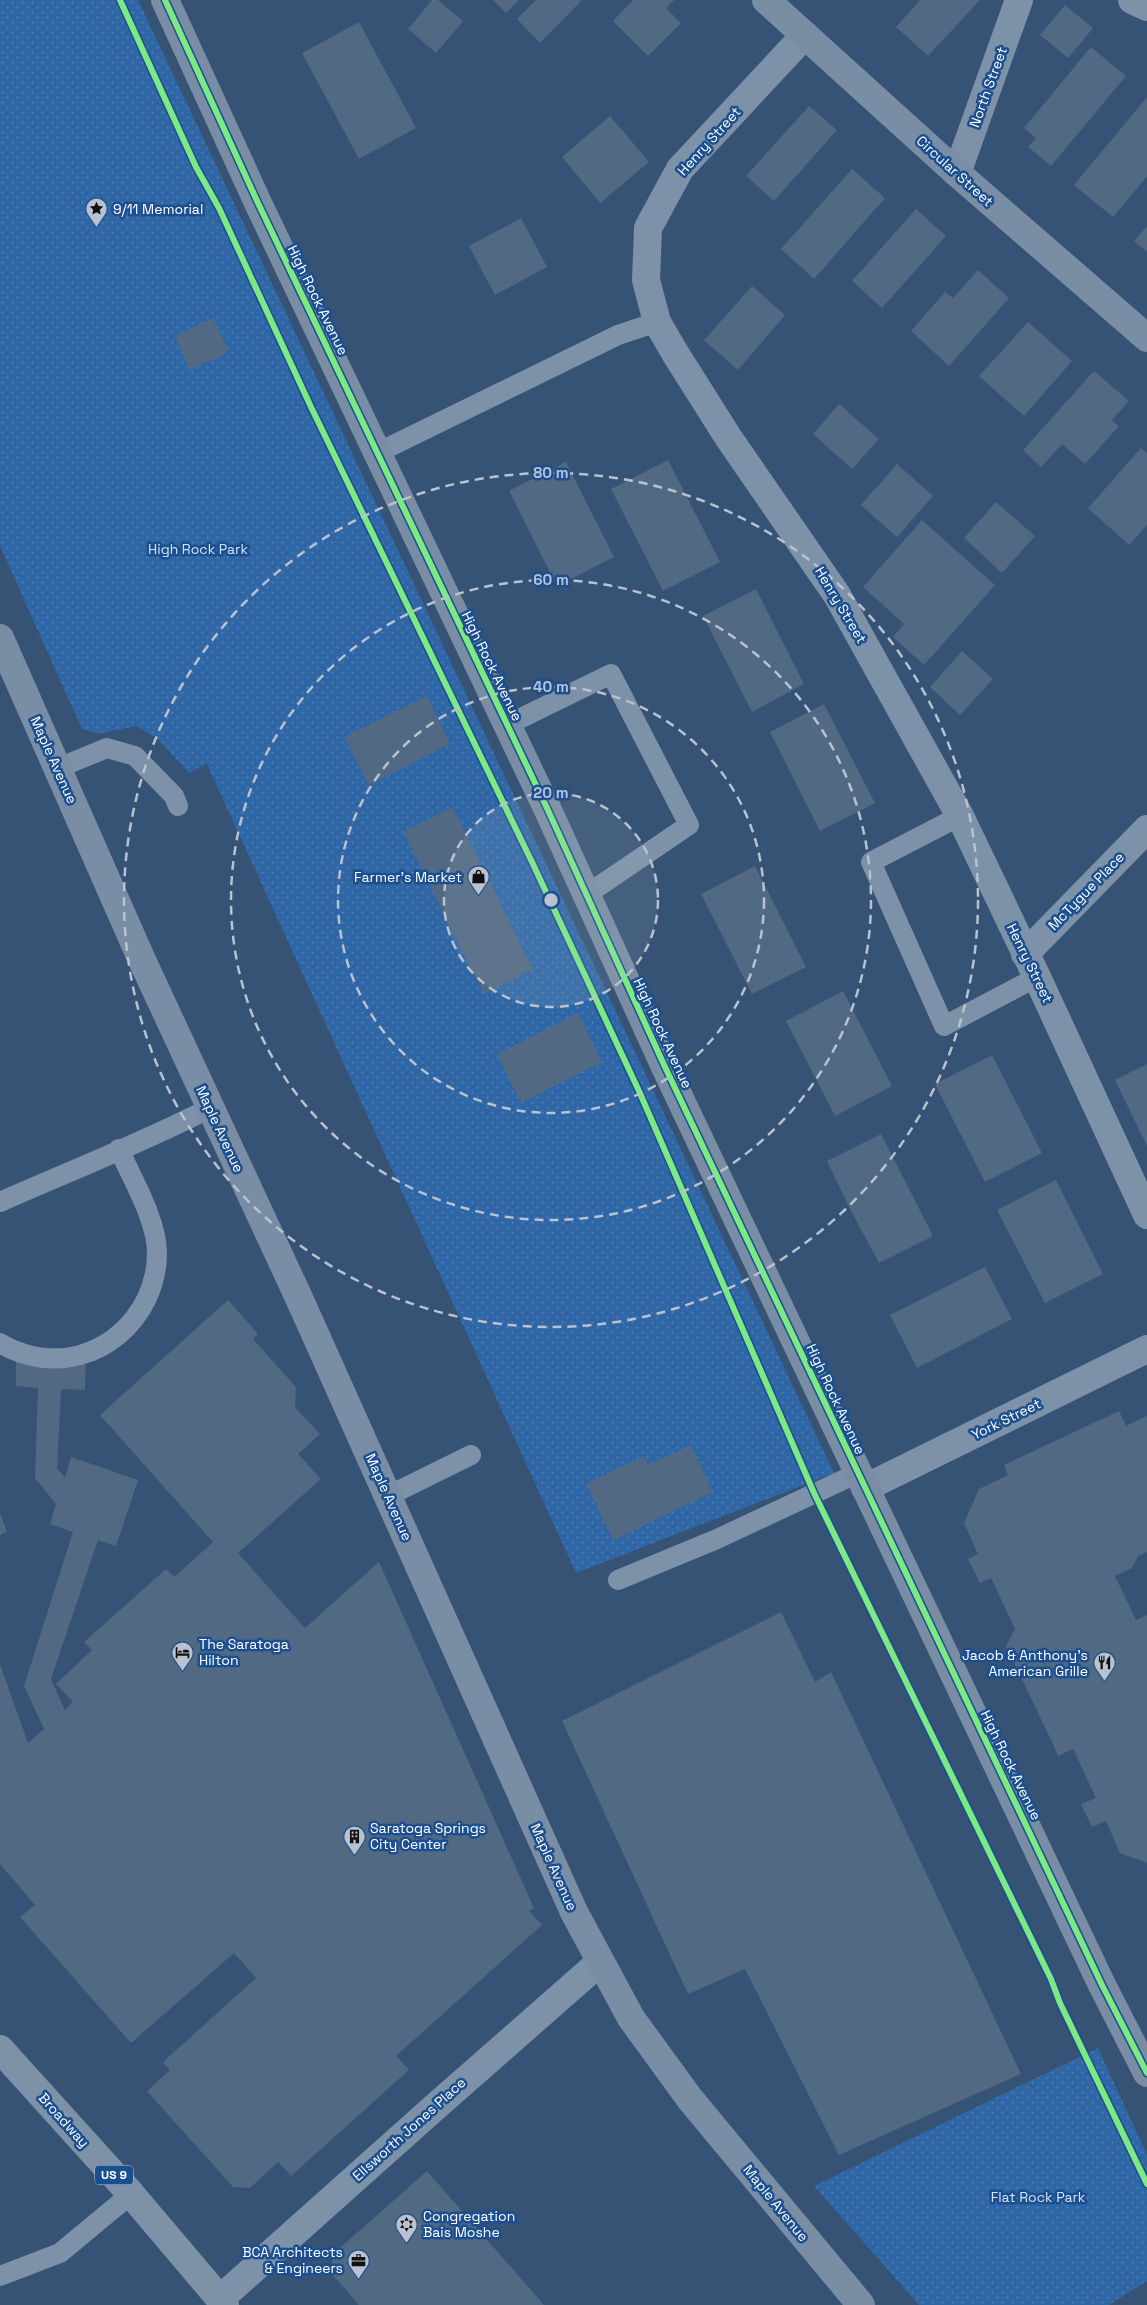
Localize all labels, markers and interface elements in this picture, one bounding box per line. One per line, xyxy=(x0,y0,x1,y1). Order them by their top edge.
street label: North Street xyxy=(965,44,1011,130)
street label: Henry Street xyxy=(673,103,745,179)
street label: Circular Street xyxy=(913,132,997,210)
place icon: 9/11 Memorial xyxy=(85,197,109,228)
place label: 9/11 Memorial xyxy=(113,200,203,218)
street label: High Rock Avenue xyxy=(284,242,352,358)
text: 80 m xyxy=(533,463,569,482)
park label: High Rock Park xyxy=(148,540,248,558)
street label: Henry Street xyxy=(811,563,871,647)
text: 60 m xyxy=(533,570,569,589)
street label: High Rock Avenue xyxy=(458,608,526,724)
text: 40 m xyxy=(533,677,569,696)
street label: Maple Avenue xyxy=(27,714,81,806)
text: 20 m xyxy=(533,783,569,802)
street label: McTygue Place xyxy=(1044,848,1128,934)
shop icon: Farmer's Market xyxy=(466,865,490,896)
place label: Farmer's Market xyxy=(354,868,462,886)
centre of rings xyxy=(542,891,560,909)
street label: Henry Street xyxy=(1003,920,1057,1006)
street label: High Rock Avenue xyxy=(629,975,697,1091)
street label: Maple Avenue xyxy=(192,1083,248,1175)
street label: High Rock Avenue xyxy=(802,1341,870,1457)
street label: York Street xyxy=(968,1394,1044,1444)
street label: Maple Avenue xyxy=(362,1451,416,1543)
place label: The Saratoga Hilton xyxy=(199,1635,289,1669)
hotel icon: The Saratoga Hilton xyxy=(171,1640,195,1671)
place label: Jacob & Anthony's American Grille xyxy=(962,1646,1088,1680)
restaurant icon: Jacob & Anthony's American Grille xyxy=(1092,1651,1116,1682)
street label: High Rock Avenue xyxy=(977,1707,1045,1823)
place label: Saratoga Springs City Center xyxy=(370,1819,486,1853)
street label: Maple Avenue xyxy=(527,1821,581,1913)
building icon: Saratoga Springs City Center xyxy=(342,1824,366,1855)
street label: Ellsworth Jones Place xyxy=(349,2073,469,2185)
street label: Broadway xyxy=(35,2089,93,2151)
street label: Maple Avenue xyxy=(740,2161,812,2245)
road number: US 9 xyxy=(95,2166,133,2184)
park label: Flat Rock Park xyxy=(991,2188,1086,2206)
place label: Congregation Bais Moshe xyxy=(423,2207,515,2241)
synagogue icon: Congregation Bais Moshe xyxy=(395,2212,419,2243)
place label: BCA Architects & Engineers xyxy=(242,2243,343,2277)
office icon: BCA Architects & Engineers xyxy=(347,2248,371,2279)

